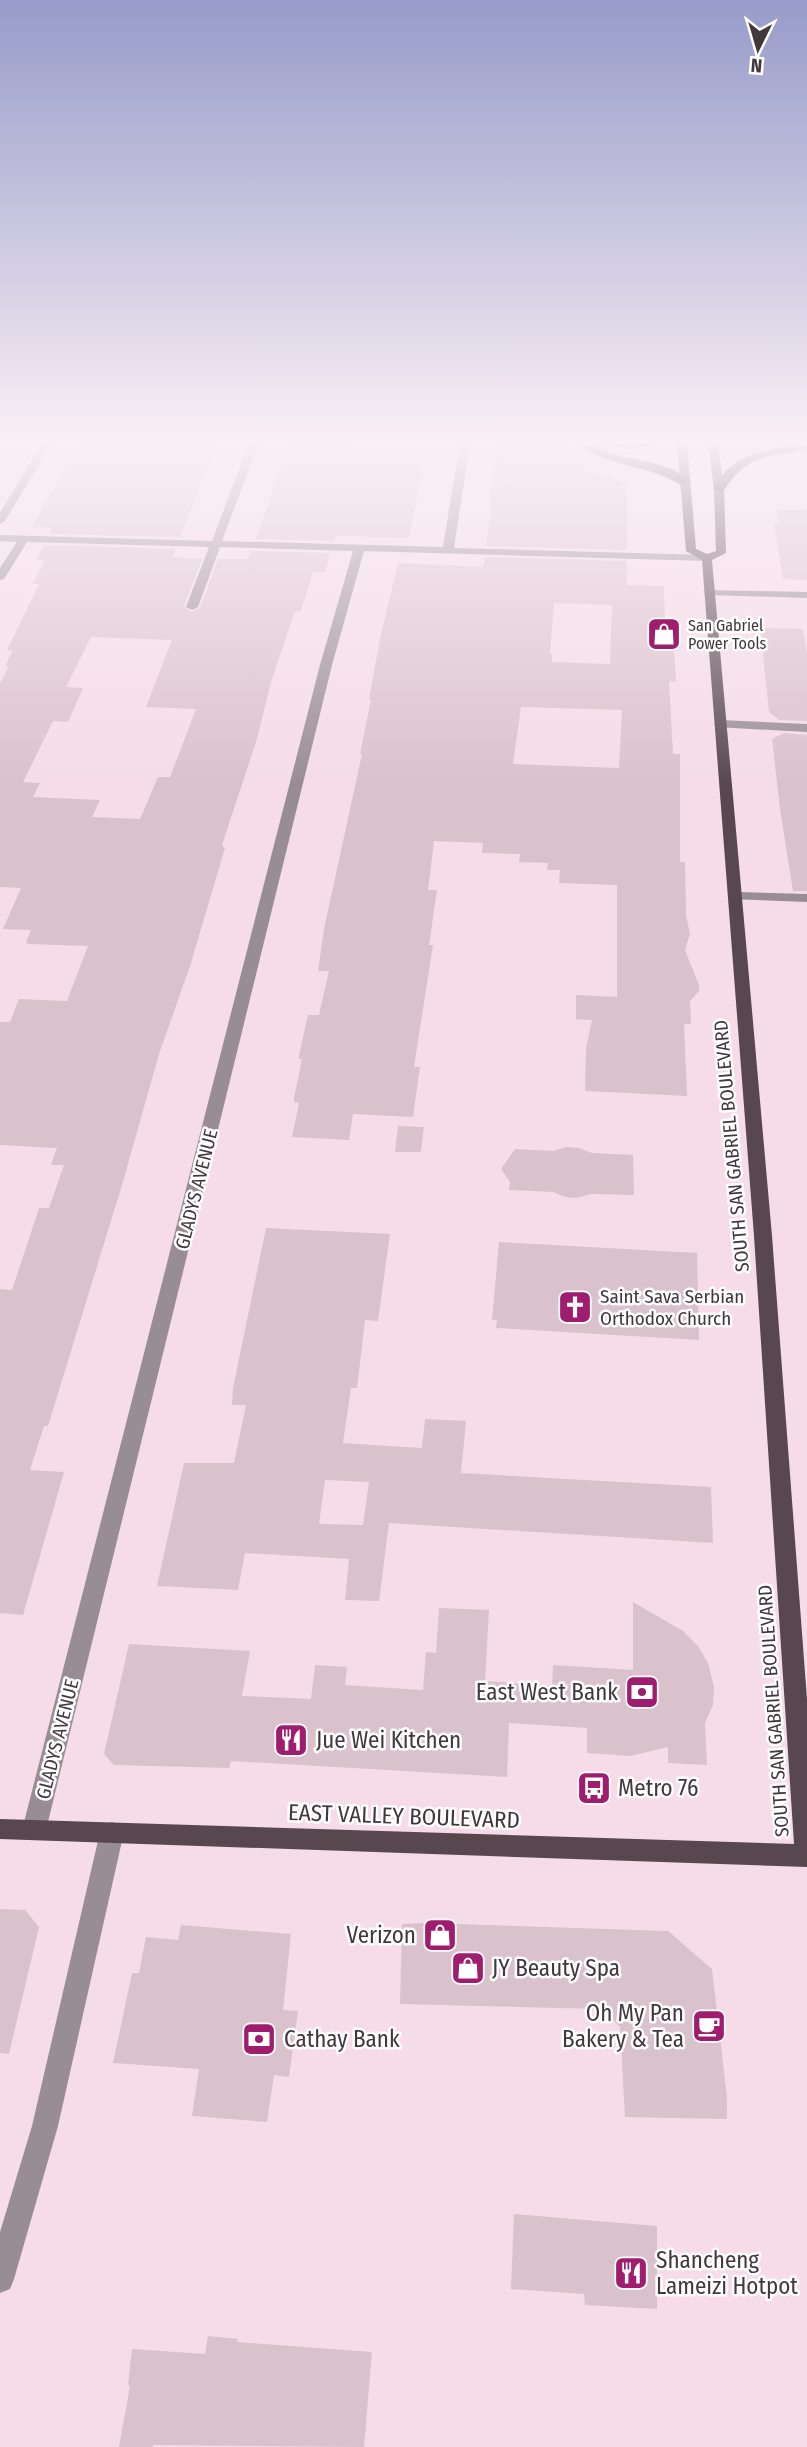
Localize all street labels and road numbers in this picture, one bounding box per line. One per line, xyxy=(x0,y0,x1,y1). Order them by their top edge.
street label: SOUTH SAN GABRIEL BOULEVARD xyxy=(709,1019,754,1273)
street label: GLADYS AVENUE xyxy=(170,1127,222,1251)
street label: SOUTH SAN GABRIEL BOULEVARD xyxy=(753,1584,794,1838)
street label: GLADYS AVENUE xyxy=(31,1677,83,1801)
street label: EAST VALLEY BOULEVARD xyxy=(288,1798,520,1834)

